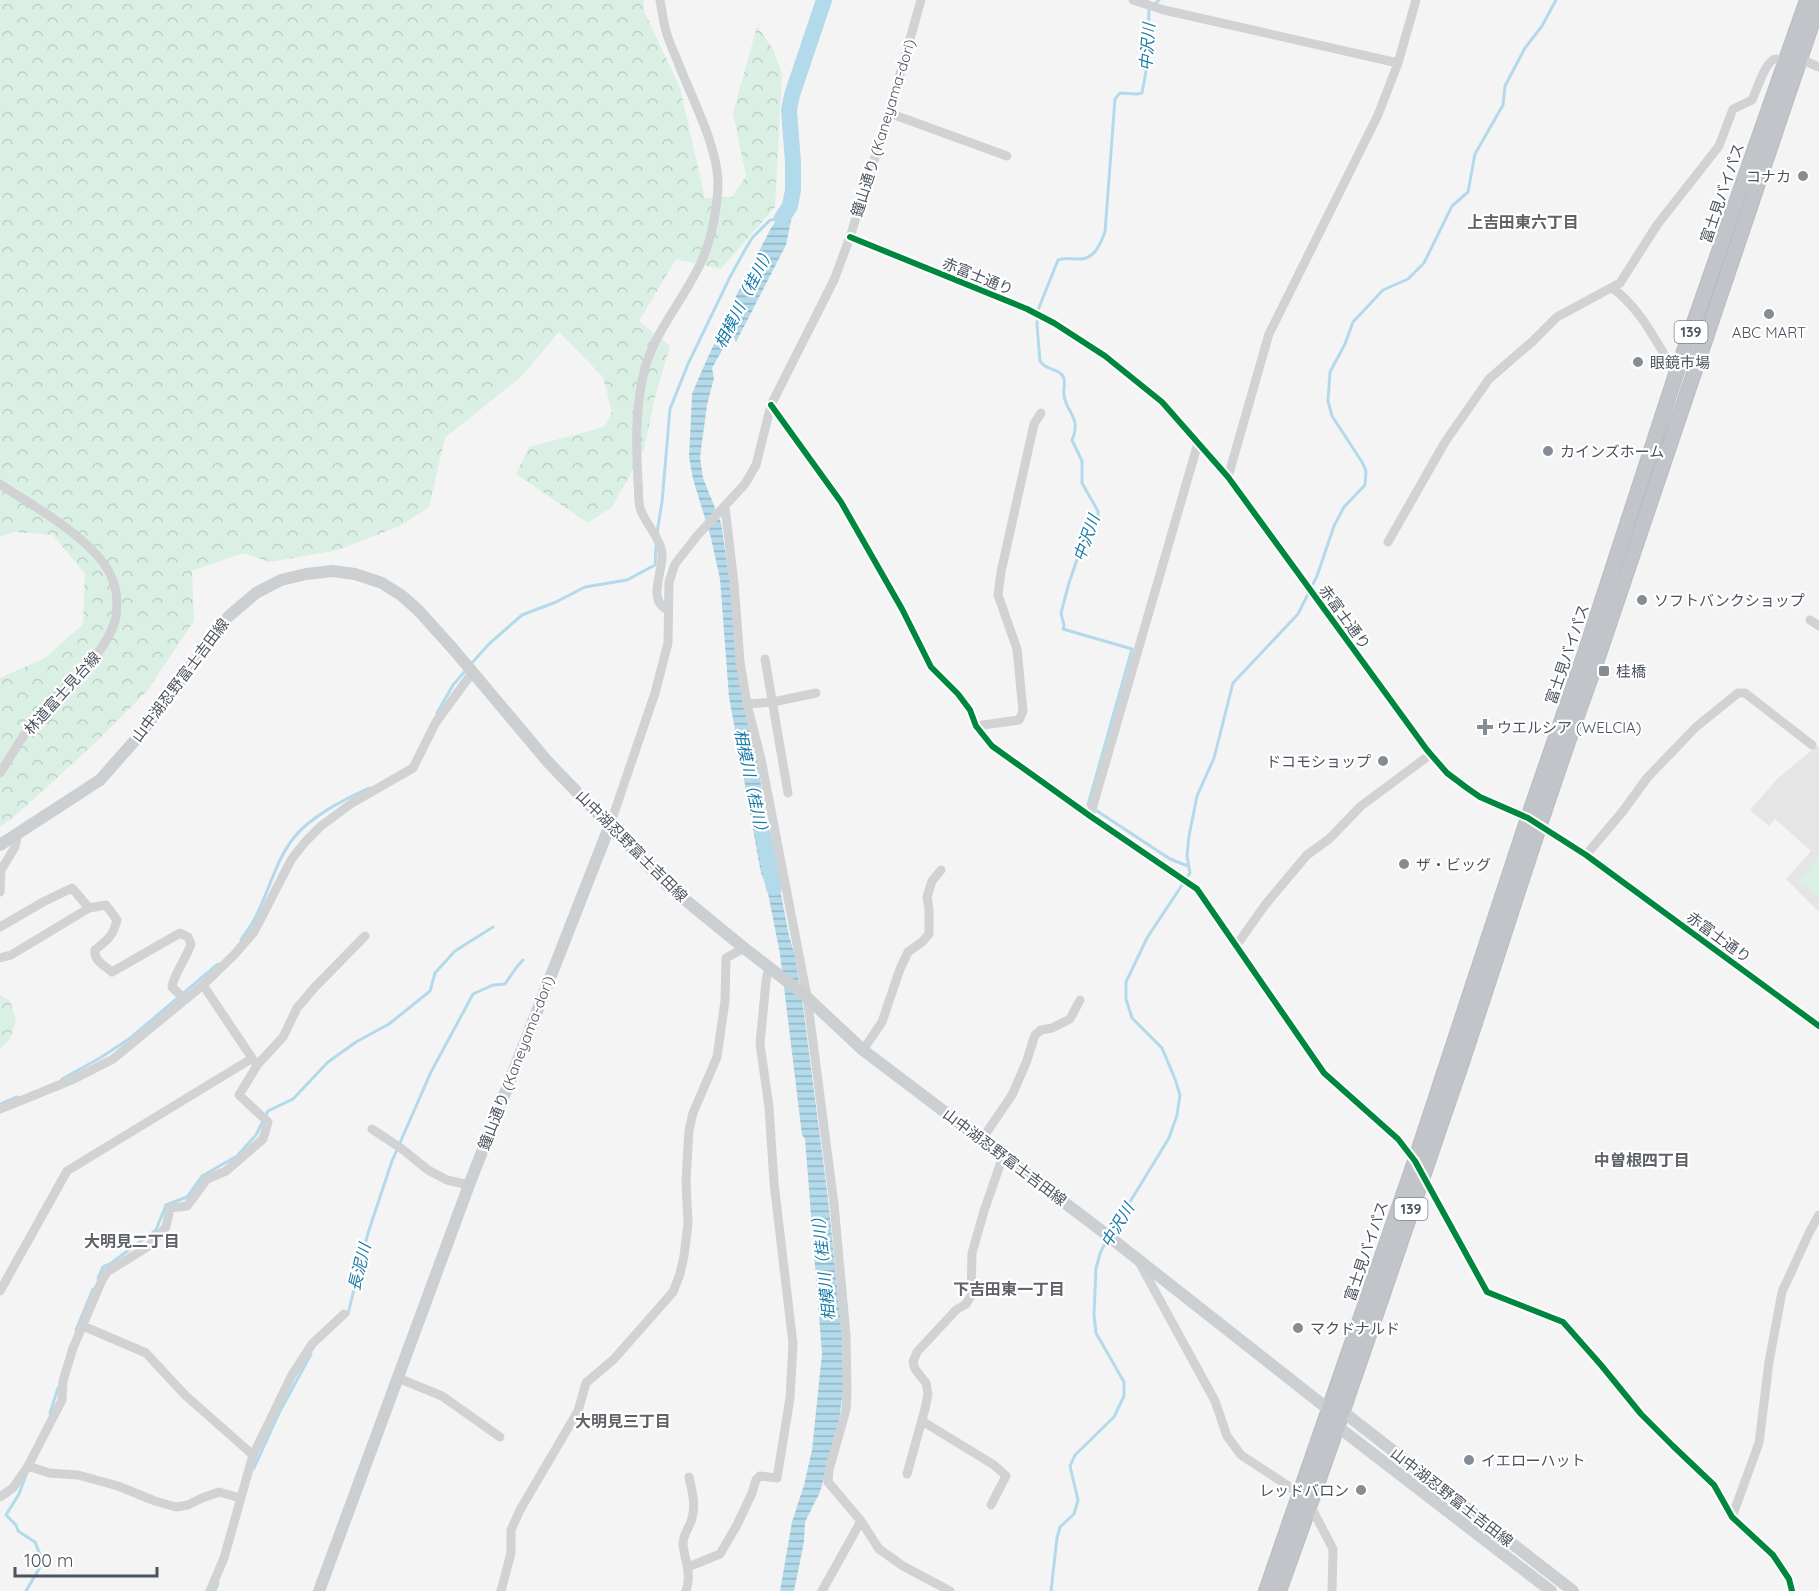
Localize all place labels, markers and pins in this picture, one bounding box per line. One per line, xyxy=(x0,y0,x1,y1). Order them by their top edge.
place label: コナカ xyxy=(1746,167,1791,186)
marker: コナカ xyxy=(1796,169,1810,183)
marker: ABC MART xyxy=(1762,307,1776,321)
place label: ABC MART xyxy=(1732,323,1806,342)
place label: 眼鏡市場 xyxy=(1650,353,1710,372)
marker: 眼鏡市場 xyxy=(1631,355,1645,369)
place label: カインズホーム xyxy=(1560,442,1664,461)
marker: カインズホーム xyxy=(1541,444,1555,458)
place label: ソフトバンクショップ xyxy=(1654,591,1805,610)
marker: ソフトバンクショップ xyxy=(1635,593,1649,607)
place label: 桂橋 xyxy=(1616,662,1646,681)
marker: 桂橋 xyxy=(1597,664,1611,678)
place label: ウエルシア (WELCIA) xyxy=(1497,718,1641,737)
marker: ウエルシア (WELCIA) xyxy=(1478,720,1492,734)
place label: ドコモショップ xyxy=(1266,752,1371,771)
marker: ドコモショップ xyxy=(1376,754,1390,768)
place label: ザ・ビッグ xyxy=(1416,855,1491,874)
marker: ザ・ビッグ xyxy=(1397,857,1411,871)
place label: マクドナルド xyxy=(1310,1319,1400,1338)
marker: マクドナルド xyxy=(1291,1321,1305,1335)
place label: イエローハット xyxy=(1481,1451,1586,1470)
marker: イエローハット xyxy=(1462,1453,1476,1467)
place label: レッドバロン xyxy=(1259,1481,1349,1500)
marker: レッドバロン xyxy=(1354,1483,1368,1497)

